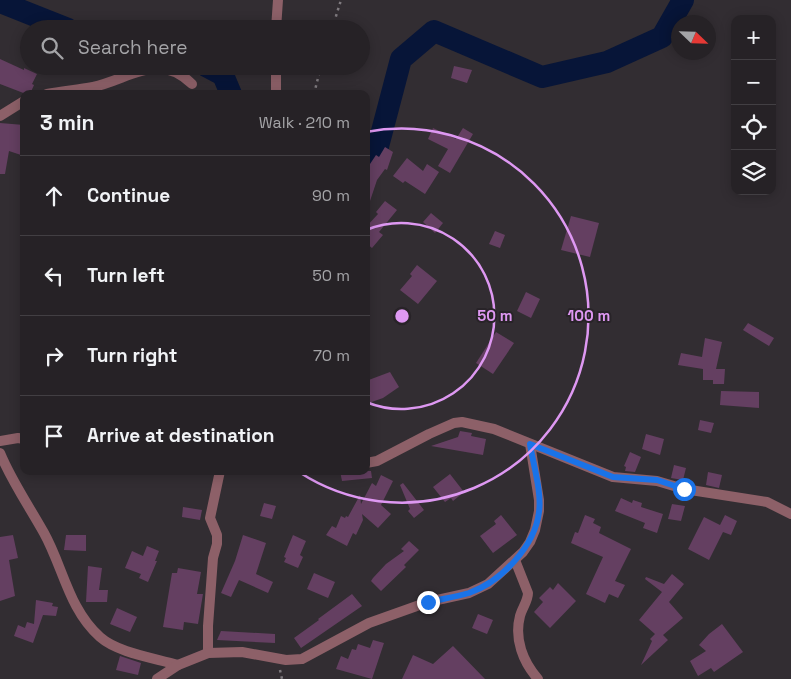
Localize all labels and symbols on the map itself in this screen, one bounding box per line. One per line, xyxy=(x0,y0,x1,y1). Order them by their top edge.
north arrow xyxy=(671,15,716,60)
text: 50 m xyxy=(477,306,513,325)
text: 100 m xyxy=(568,306,610,325)
centre of rings xyxy=(393,307,411,325)
route start xyxy=(673,478,696,501)
route end xyxy=(417,591,440,614)

